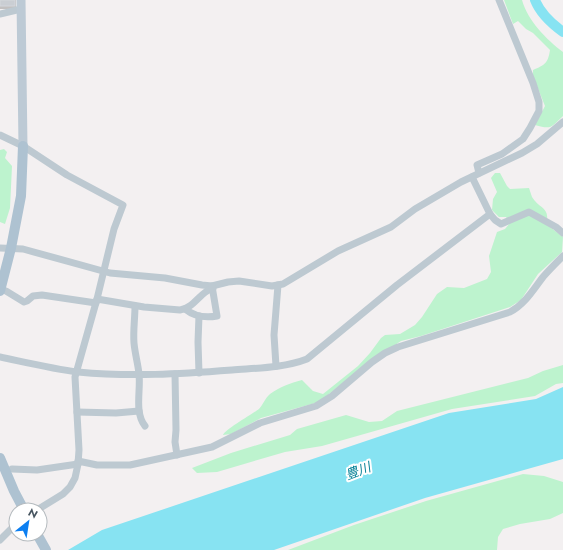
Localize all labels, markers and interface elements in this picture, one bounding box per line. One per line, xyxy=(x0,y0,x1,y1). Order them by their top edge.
water label: 豊川 xyxy=(342,457,375,485)
north arrow xyxy=(8,502,48,542)
text: N xyxy=(25,504,41,522)

